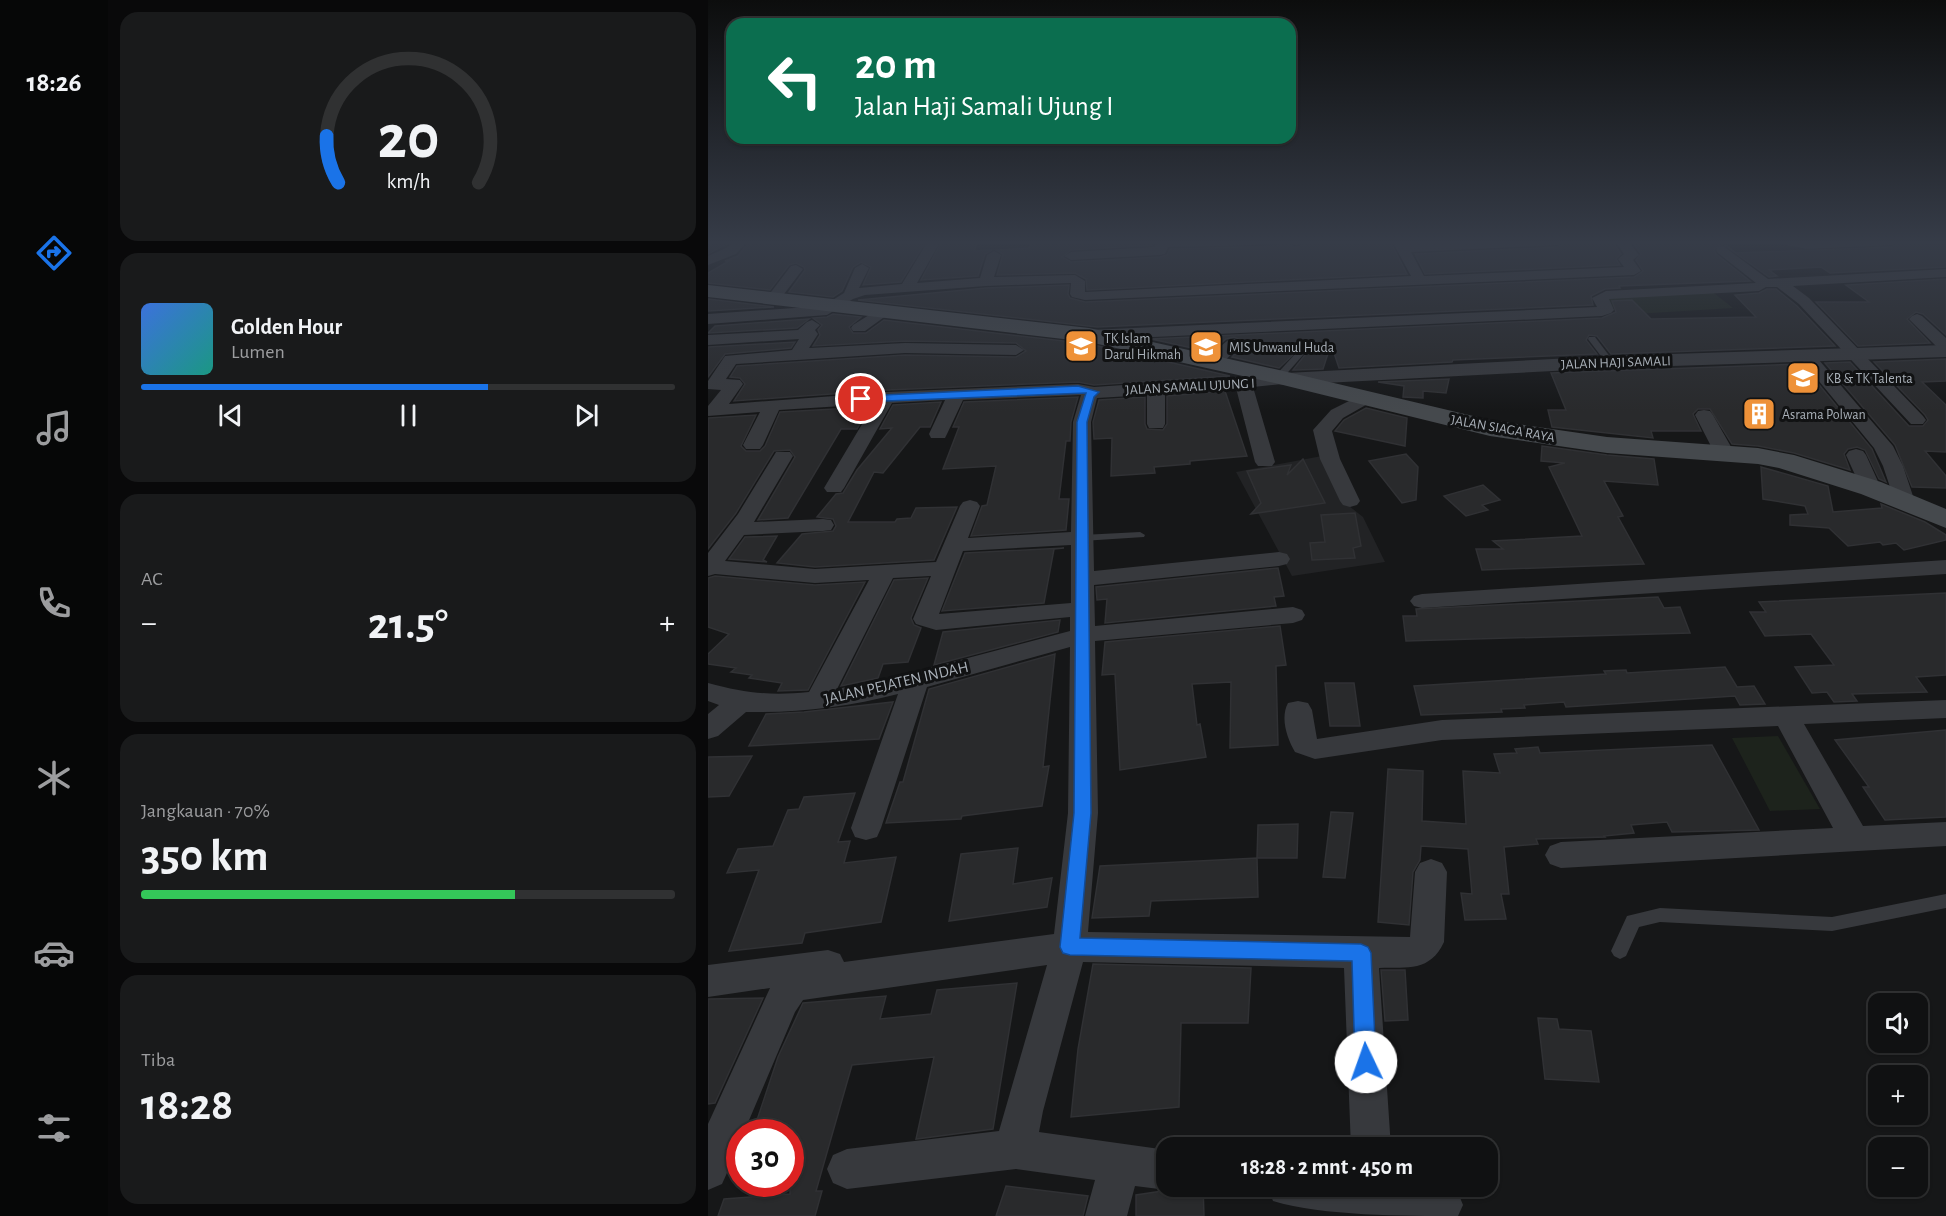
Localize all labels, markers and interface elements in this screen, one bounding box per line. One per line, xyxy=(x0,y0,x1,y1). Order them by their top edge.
icon: left xyxy=(756,42,834,120)
text: 20 m xyxy=(855,44,937,86)
text: 18:26 xyxy=(27,69,81,96)
text: Jalan Haji Samali Ujung I xyxy=(855,93,1114,120)
text: 20 xyxy=(377,108,439,170)
text: km/h xyxy=(386,172,430,193)
icon: directions xyxy=(33,232,75,274)
text: Golden Hour xyxy=(231,316,342,338)
school or university icon: TK Islam Darul Hikmah xyxy=(1063,328,1099,364)
school or university icon: MIS Unwanul Huda xyxy=(1188,329,1224,365)
place label: TK Islam Darul Hikmah xyxy=(1104,332,1181,362)
place label: MIS Unwanul Huda xyxy=(1229,341,1335,355)
text: Lumen xyxy=(231,342,285,362)
street label: JALAN HAJI SAMALI xyxy=(1561,354,1671,372)
school or university icon: KB & TK Talenta xyxy=(1785,360,1821,396)
place label: KB & TK Talenta xyxy=(1826,372,1913,386)
pin xyxy=(835,373,886,424)
street label: JALAN SAMALI UJUNG I xyxy=(1125,377,1255,397)
icon: arrive xyxy=(844,382,877,415)
building icon: Asrama Polwan xyxy=(1741,396,1777,432)
icon: previous xyxy=(214,399,247,432)
icon: pause xyxy=(392,399,425,432)
icon: next xyxy=(570,399,603,432)
icon: music xyxy=(33,407,75,449)
place label: Asrama Polwan xyxy=(1782,408,1866,422)
street label: JALAN SIAGA RAYA xyxy=(1450,413,1556,445)
text: AC xyxy=(141,569,163,589)
icon: phone xyxy=(33,582,75,624)
text: 21.5° xyxy=(368,602,448,647)
text: − xyxy=(141,607,157,640)
text: + xyxy=(659,607,675,640)
street label: JALAN PEJATEN INDAH xyxy=(822,659,970,707)
icon: climate xyxy=(33,757,75,799)
text: Jangkauan · 70% xyxy=(141,801,270,821)
text: 350 km xyxy=(141,834,269,879)
icon: car xyxy=(33,932,75,974)
map controls xyxy=(1868,993,1928,1197)
button: sound xyxy=(1868,993,1928,1053)
position arrow xyxy=(1334,1030,1398,1094)
text: Tiba xyxy=(141,1050,175,1070)
button: + xyxy=(1868,1065,1928,1125)
text: 18:28 xyxy=(141,1083,233,1128)
icon: filters xyxy=(33,1107,75,1149)
speed limit sign: 30 xyxy=(726,1119,804,1197)
button: − xyxy=(1868,1137,1928,1197)
text: 18:28 · 2 mnt · 450 m xyxy=(1241,1156,1413,1178)

